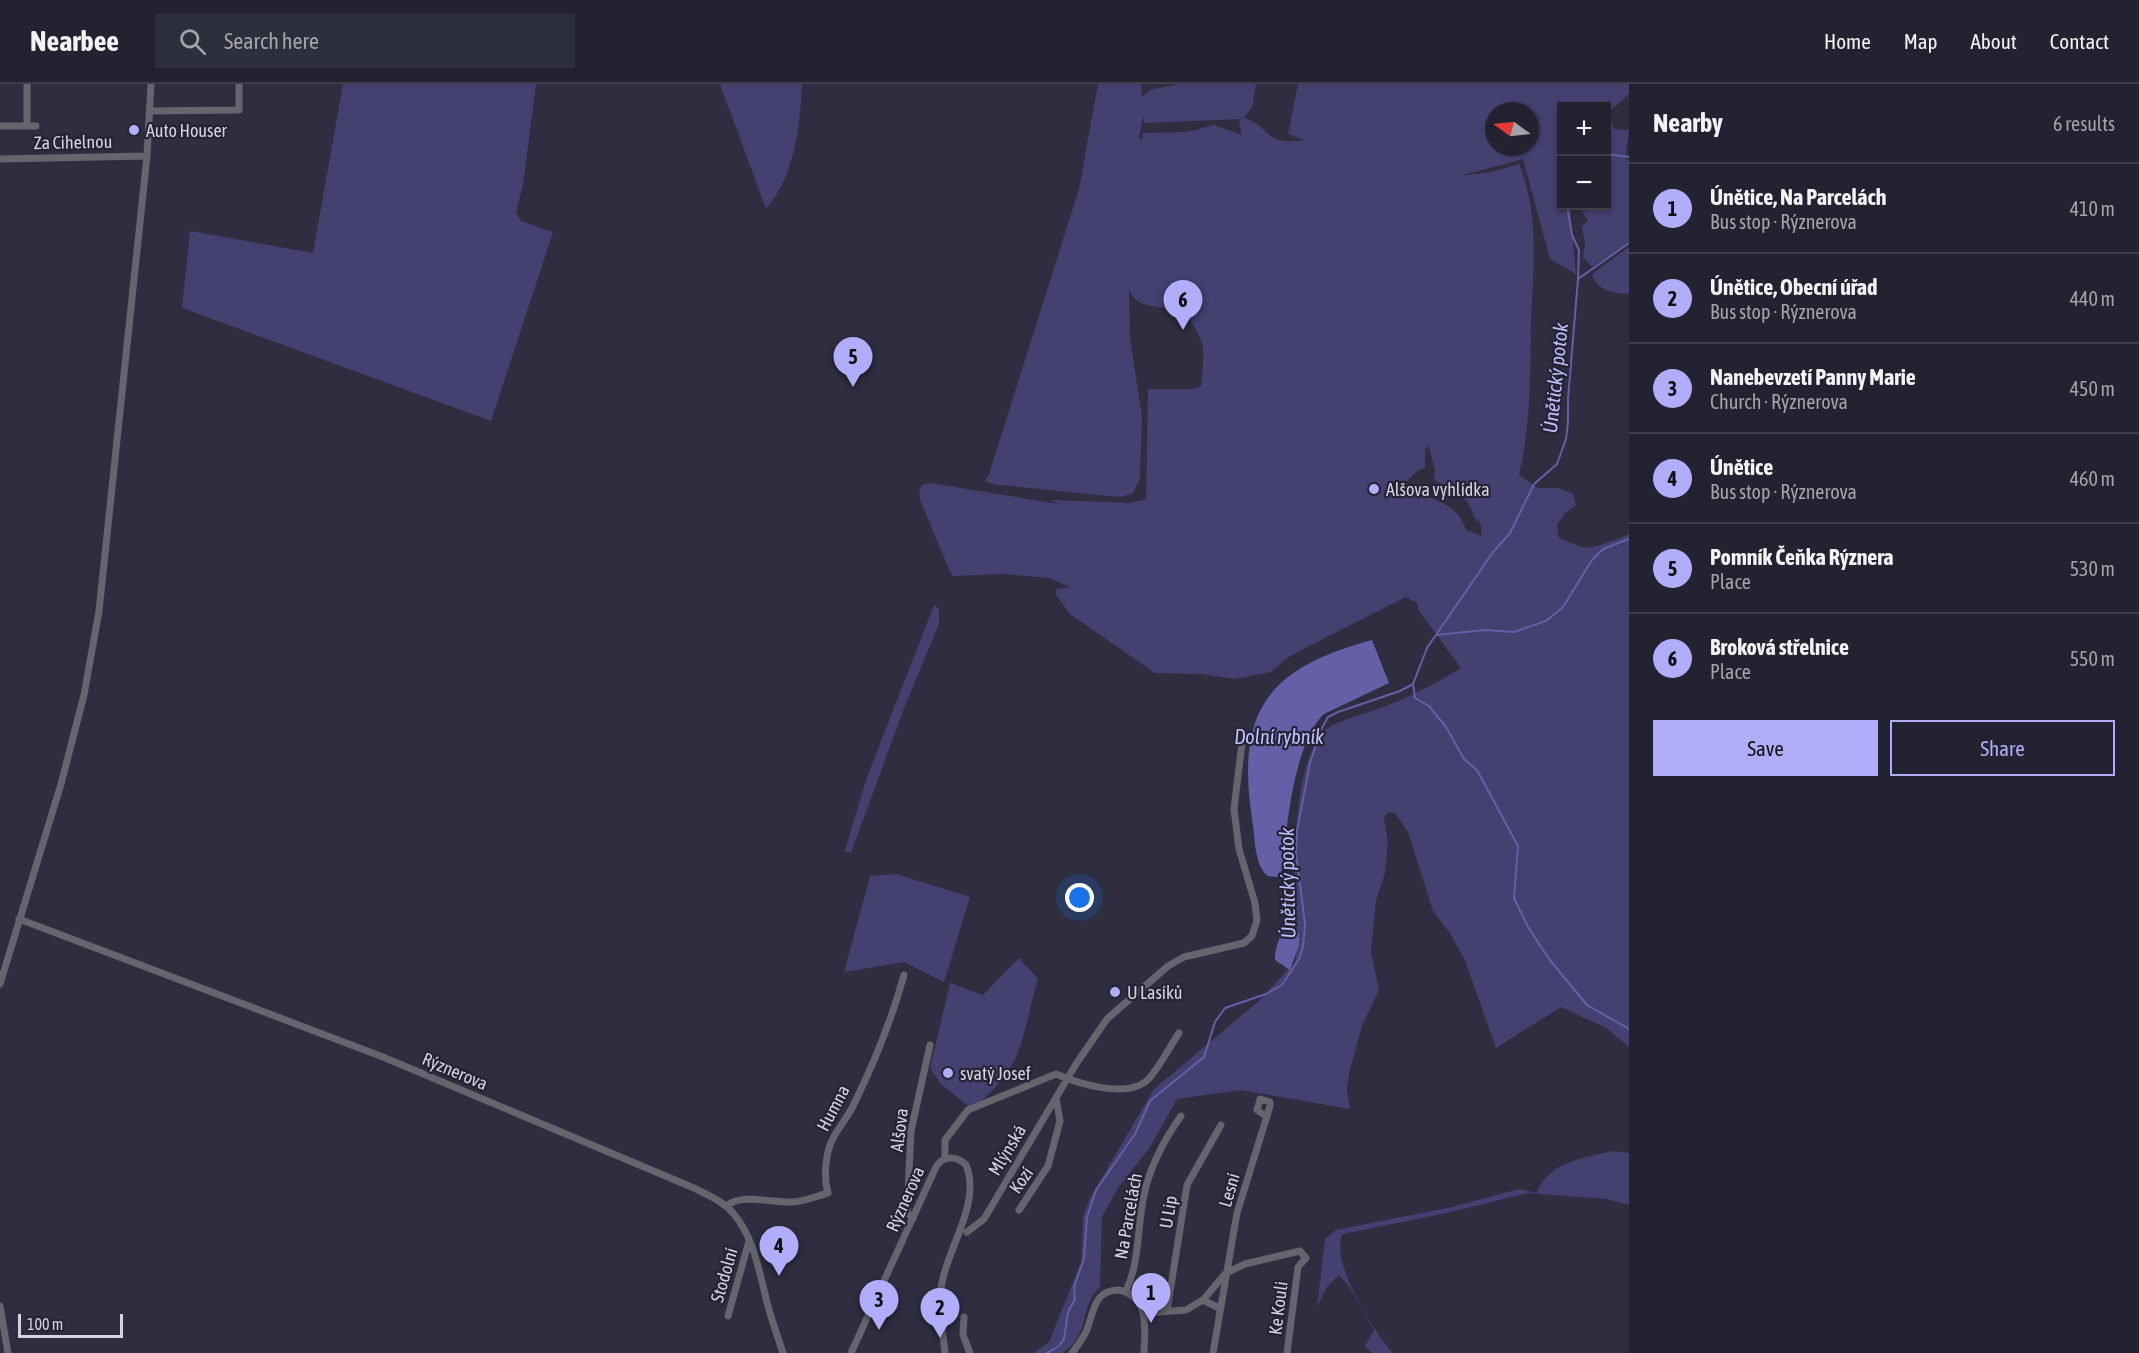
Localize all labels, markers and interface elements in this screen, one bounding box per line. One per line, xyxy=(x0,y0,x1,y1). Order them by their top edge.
search box xyxy=(155,14,575,68)
text: Nearbee xyxy=(30,25,119,57)
icon: search xyxy=(176,25,209,58)
text: Search here xyxy=(224,28,319,54)
text: Home xyxy=(1824,29,1871,53)
text: Map xyxy=(1904,29,1938,53)
text: About xyxy=(1971,29,2017,53)
text: Contact xyxy=(2050,29,2109,53)
north arrow xyxy=(1485,102,1539,156)
map controls xyxy=(1557,102,1611,210)
button: + xyxy=(1557,102,1611,156)
text: Nearby xyxy=(1653,108,1723,138)
text: 6 results xyxy=(2053,112,2115,135)
place label: Auto Houser xyxy=(146,120,228,141)
marker: Auto Houser xyxy=(127,123,141,137)
street label: Za Cihelnou xyxy=(33,131,113,153)
button: − xyxy=(1557,156,1611,210)
text: Únětice, Na Parcelách xyxy=(1710,184,1886,210)
text: 1 xyxy=(1668,197,1677,220)
text: 410 m xyxy=(2070,197,2115,220)
text: Bus stop · Rýznerova xyxy=(1710,210,1857,233)
text: Únětice, Obecní úřad xyxy=(1710,274,1877,300)
pin: 6 xyxy=(1164,280,1202,330)
text: 2 xyxy=(1668,287,1677,310)
text: 440 m xyxy=(2070,287,2115,310)
text: Bus stop · Rýznerova xyxy=(1710,300,1857,323)
water label: Únětický potok xyxy=(1538,322,1572,434)
pin: 5 xyxy=(834,338,872,387)
text: Nanebevzetí Panny Marie xyxy=(1710,364,1916,390)
text: 3 xyxy=(1668,377,1677,400)
text: 450 m xyxy=(2070,377,2115,400)
text: Church · Rýznerova xyxy=(1710,390,1848,413)
text: Únětice xyxy=(1710,454,1773,480)
text: 4 xyxy=(1668,467,1677,490)
text: 460 m xyxy=(2070,467,2115,490)
place label: Alšova vyhlídka xyxy=(1386,479,1490,500)
text: Bus stop · Rýznerova xyxy=(1710,480,1857,503)
marker: Alšova vyhlídka xyxy=(1367,482,1381,496)
text: Pomník Čeňka Rýznera xyxy=(1710,544,1894,570)
text: 5 xyxy=(1668,557,1677,580)
text: 530 m xyxy=(2070,557,2115,580)
text: Place xyxy=(1710,570,1751,593)
text: Broková střelnice xyxy=(1710,634,1849,660)
text: 6 xyxy=(1668,647,1677,670)
text: 550 m xyxy=(2070,647,2115,670)
text: Place xyxy=(1710,660,1751,683)
button: Save xyxy=(1653,720,1878,776)
button: Share xyxy=(1890,720,2115,776)
water label: Dolní rybník xyxy=(1234,725,1324,748)
water label: Únětický potok xyxy=(1275,827,1299,939)
your location xyxy=(1065,883,1094,912)
place label: U Lasíků xyxy=(1127,982,1183,1003)
marker: U Lasíků xyxy=(1108,985,1122,999)
street label: Rýznerova xyxy=(419,1048,491,1094)
place label: svatý Josef xyxy=(960,1063,1031,1084)
marker: svatý Josef xyxy=(941,1066,955,1080)
street label: Humna xyxy=(812,1081,854,1135)
street label: Alšova xyxy=(886,1107,912,1153)
street label: Mlýnská xyxy=(984,1121,1030,1179)
street label: Rýznerova xyxy=(881,1163,929,1235)
street label: Kozí xyxy=(1005,1163,1037,1197)
street label: Na Parcelách xyxy=(1110,1171,1146,1261)
street label: Lesní xyxy=(1214,1171,1244,1209)
street label: U Lip xyxy=(1155,1194,1181,1230)
pin: 4 xyxy=(760,1226,798,1276)
street label: Stodolní xyxy=(706,1245,742,1305)
pin: 1 xyxy=(1132,1274,1170,1323)
pin: 3 xyxy=(860,1280,898,1330)
street label: Ke Kouli xyxy=(1264,1280,1292,1336)
pin: 2 xyxy=(920,1288,960,1338)
scale bar xyxy=(18,1311,123,1338)
text: 100 m xyxy=(27,1315,63,1333)

